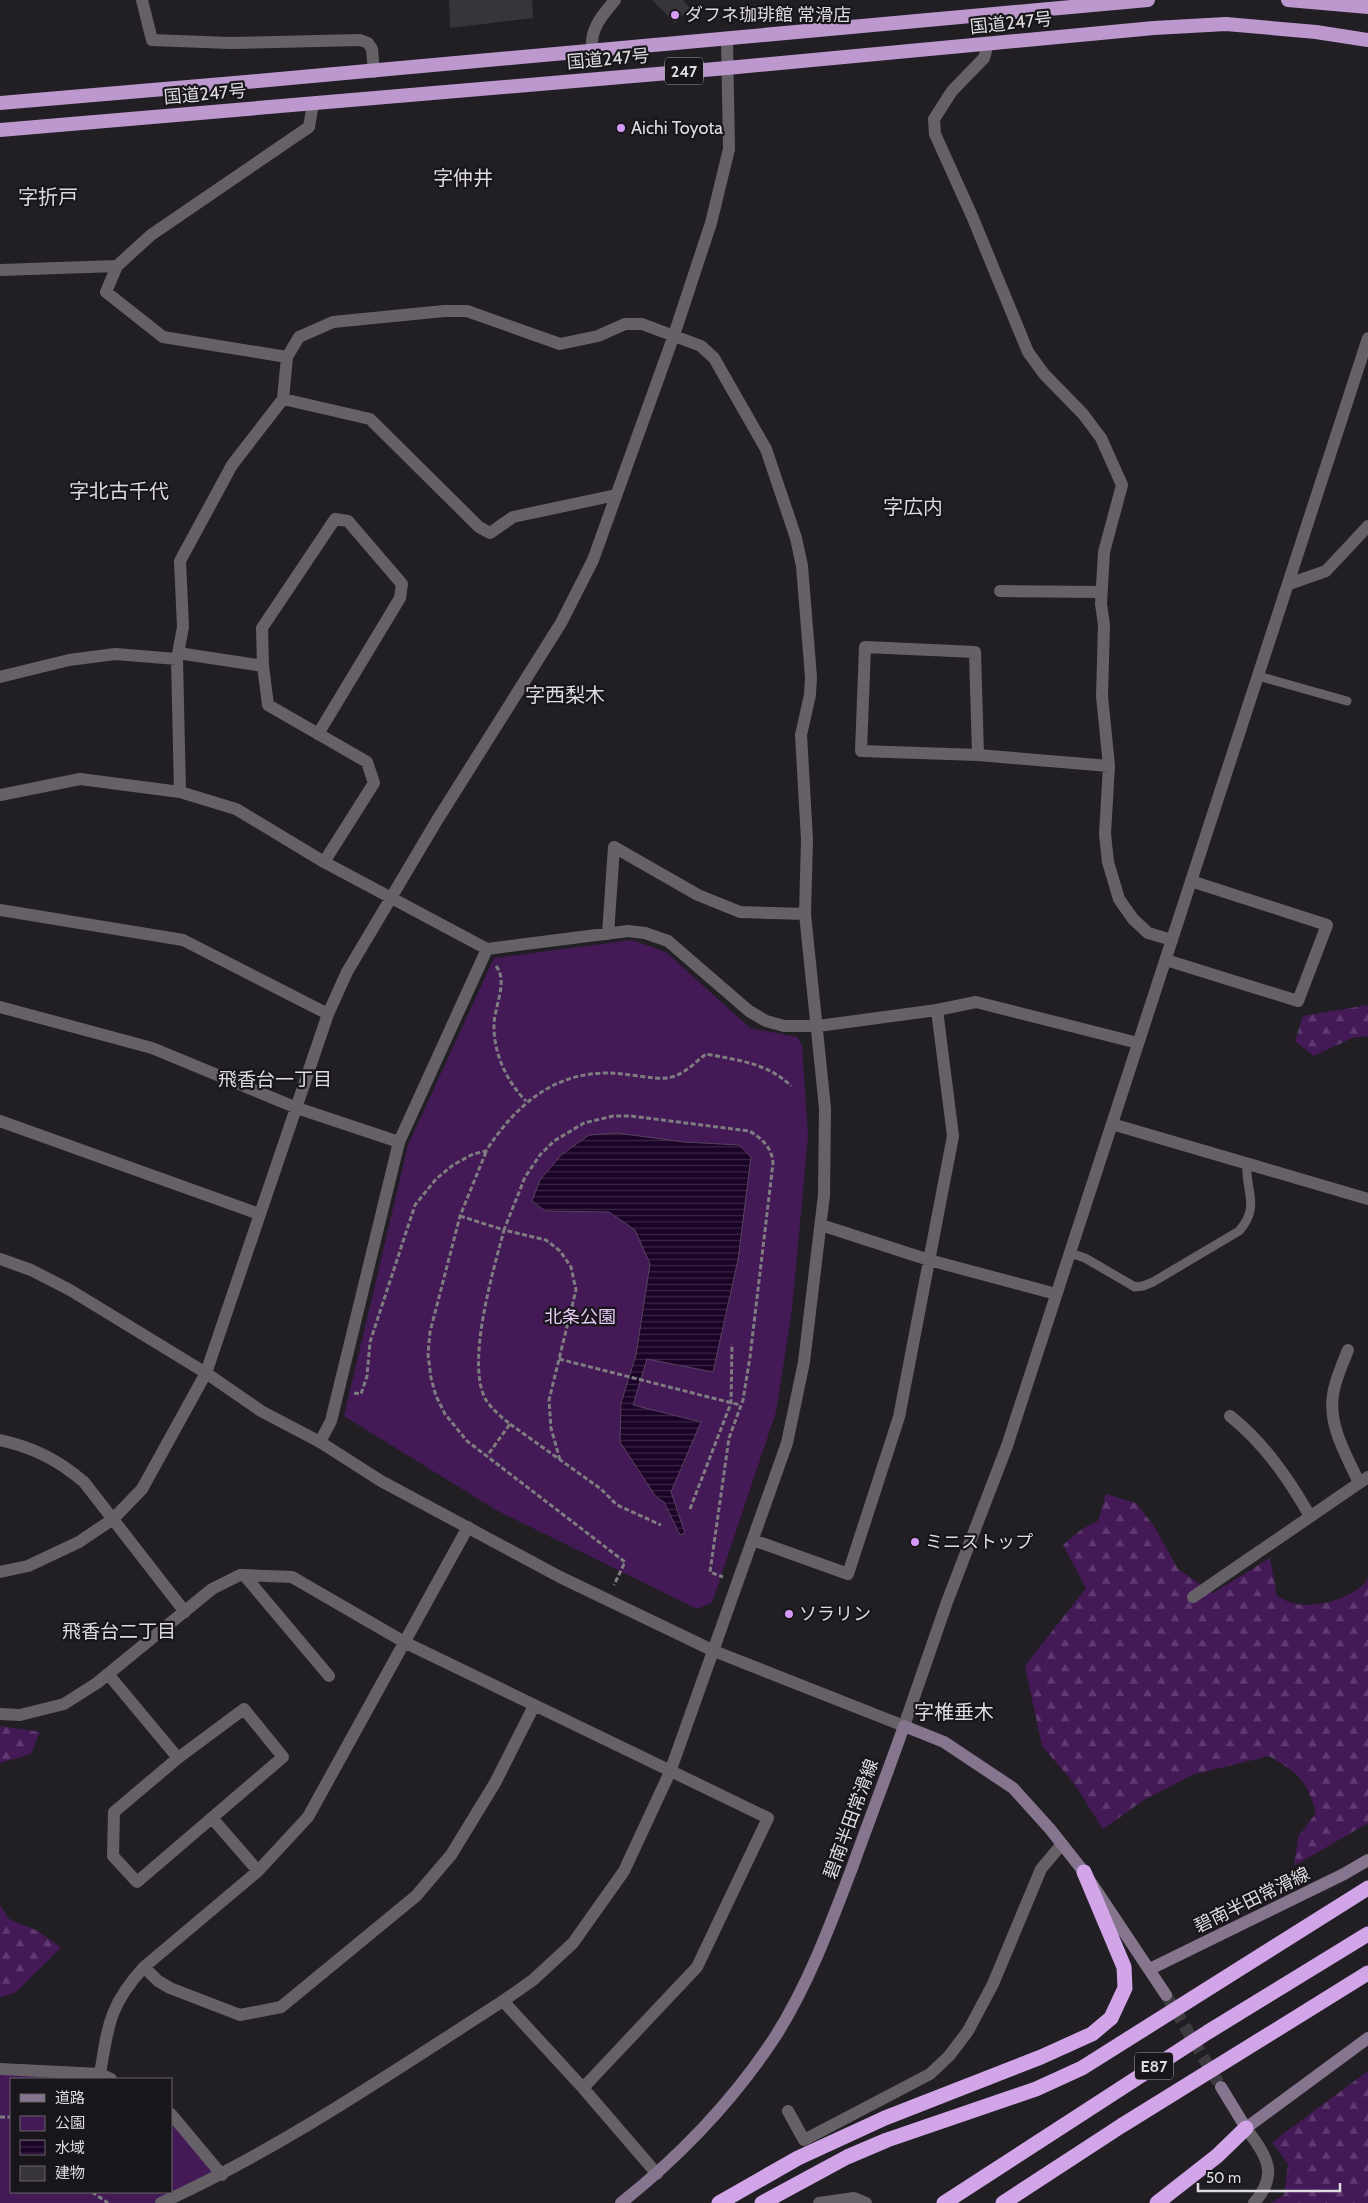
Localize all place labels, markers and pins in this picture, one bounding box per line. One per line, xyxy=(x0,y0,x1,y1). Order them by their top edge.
place label: ダフネ珈琲館 常滑店 xyxy=(685,4,851,26)
marker: ダフネ珈琲館 常滑店 xyxy=(669,9,681,21)
place label: Aichi Toyota xyxy=(631,117,723,139)
marker: Aichi Toyota xyxy=(615,122,627,134)
place label: ミニストップ xyxy=(925,1531,1033,1553)
marker: ミニストップ xyxy=(909,1536,921,1548)
place label: ソラリン xyxy=(799,1603,871,1625)
marker: ソラリン xyxy=(783,1608,795,1620)

